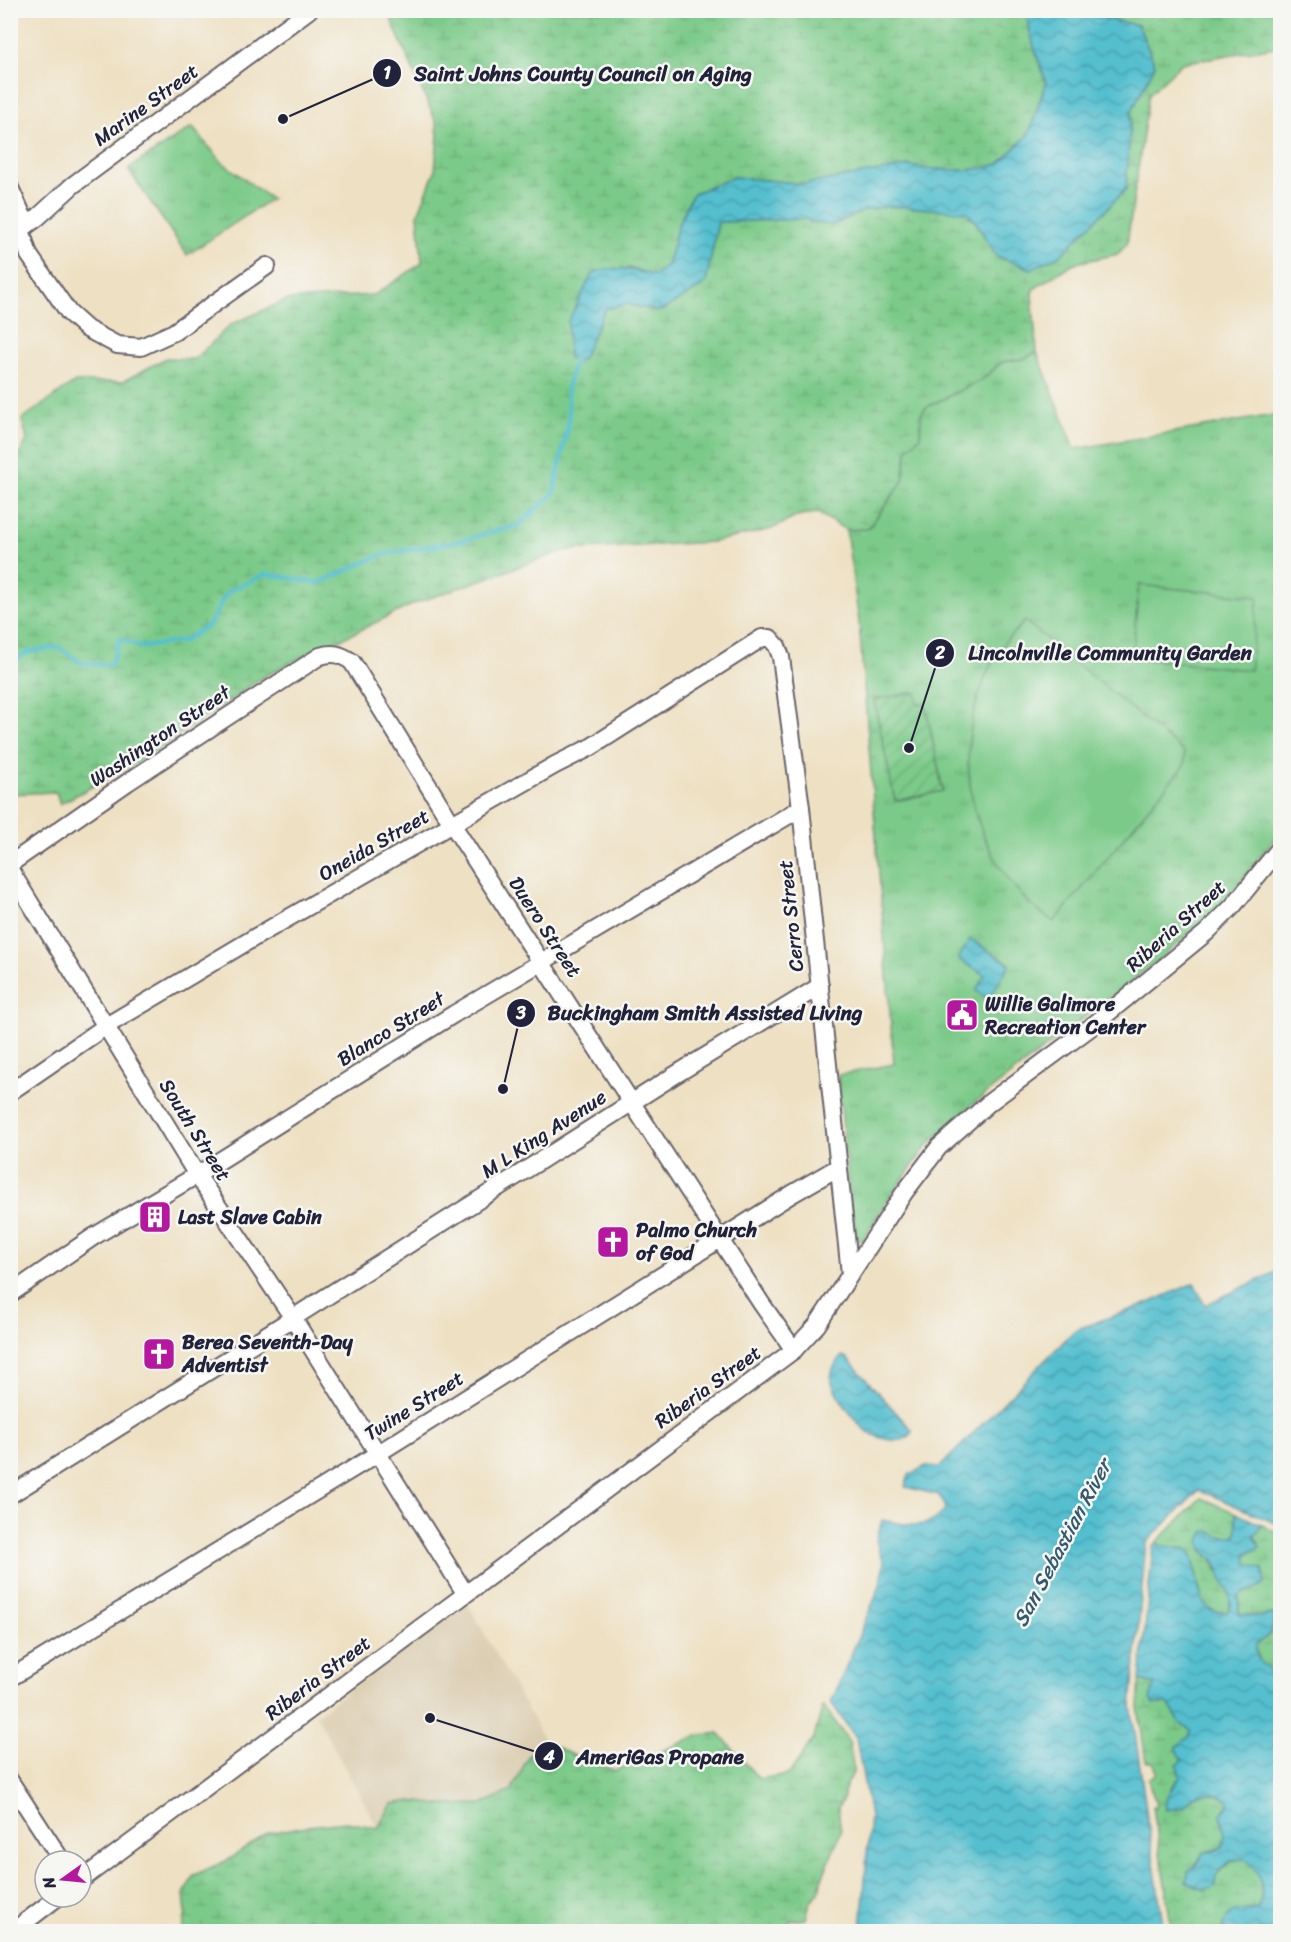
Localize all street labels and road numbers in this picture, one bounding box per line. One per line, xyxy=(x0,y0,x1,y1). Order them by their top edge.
street label: Marine Street xyxy=(86,54,207,156)
street label: Washington Street xyxy=(82,675,239,796)
street label: Oneida Street xyxy=(312,799,436,891)
street label: Cerro Street xyxy=(768,858,814,974)
street label: Duero Street xyxy=(499,869,591,985)
street label: Riberia Street xyxy=(1118,871,1234,981)
street label: Blanco Street xyxy=(330,981,453,1076)
street label: South Street xyxy=(149,1072,241,1189)
street label: M L King Avenue xyxy=(474,1080,614,1188)
street label: Riberia Street xyxy=(647,1336,769,1438)
street label: Twine Street xyxy=(357,1361,471,1451)
street label: Riberia Street xyxy=(257,1626,379,1730)

